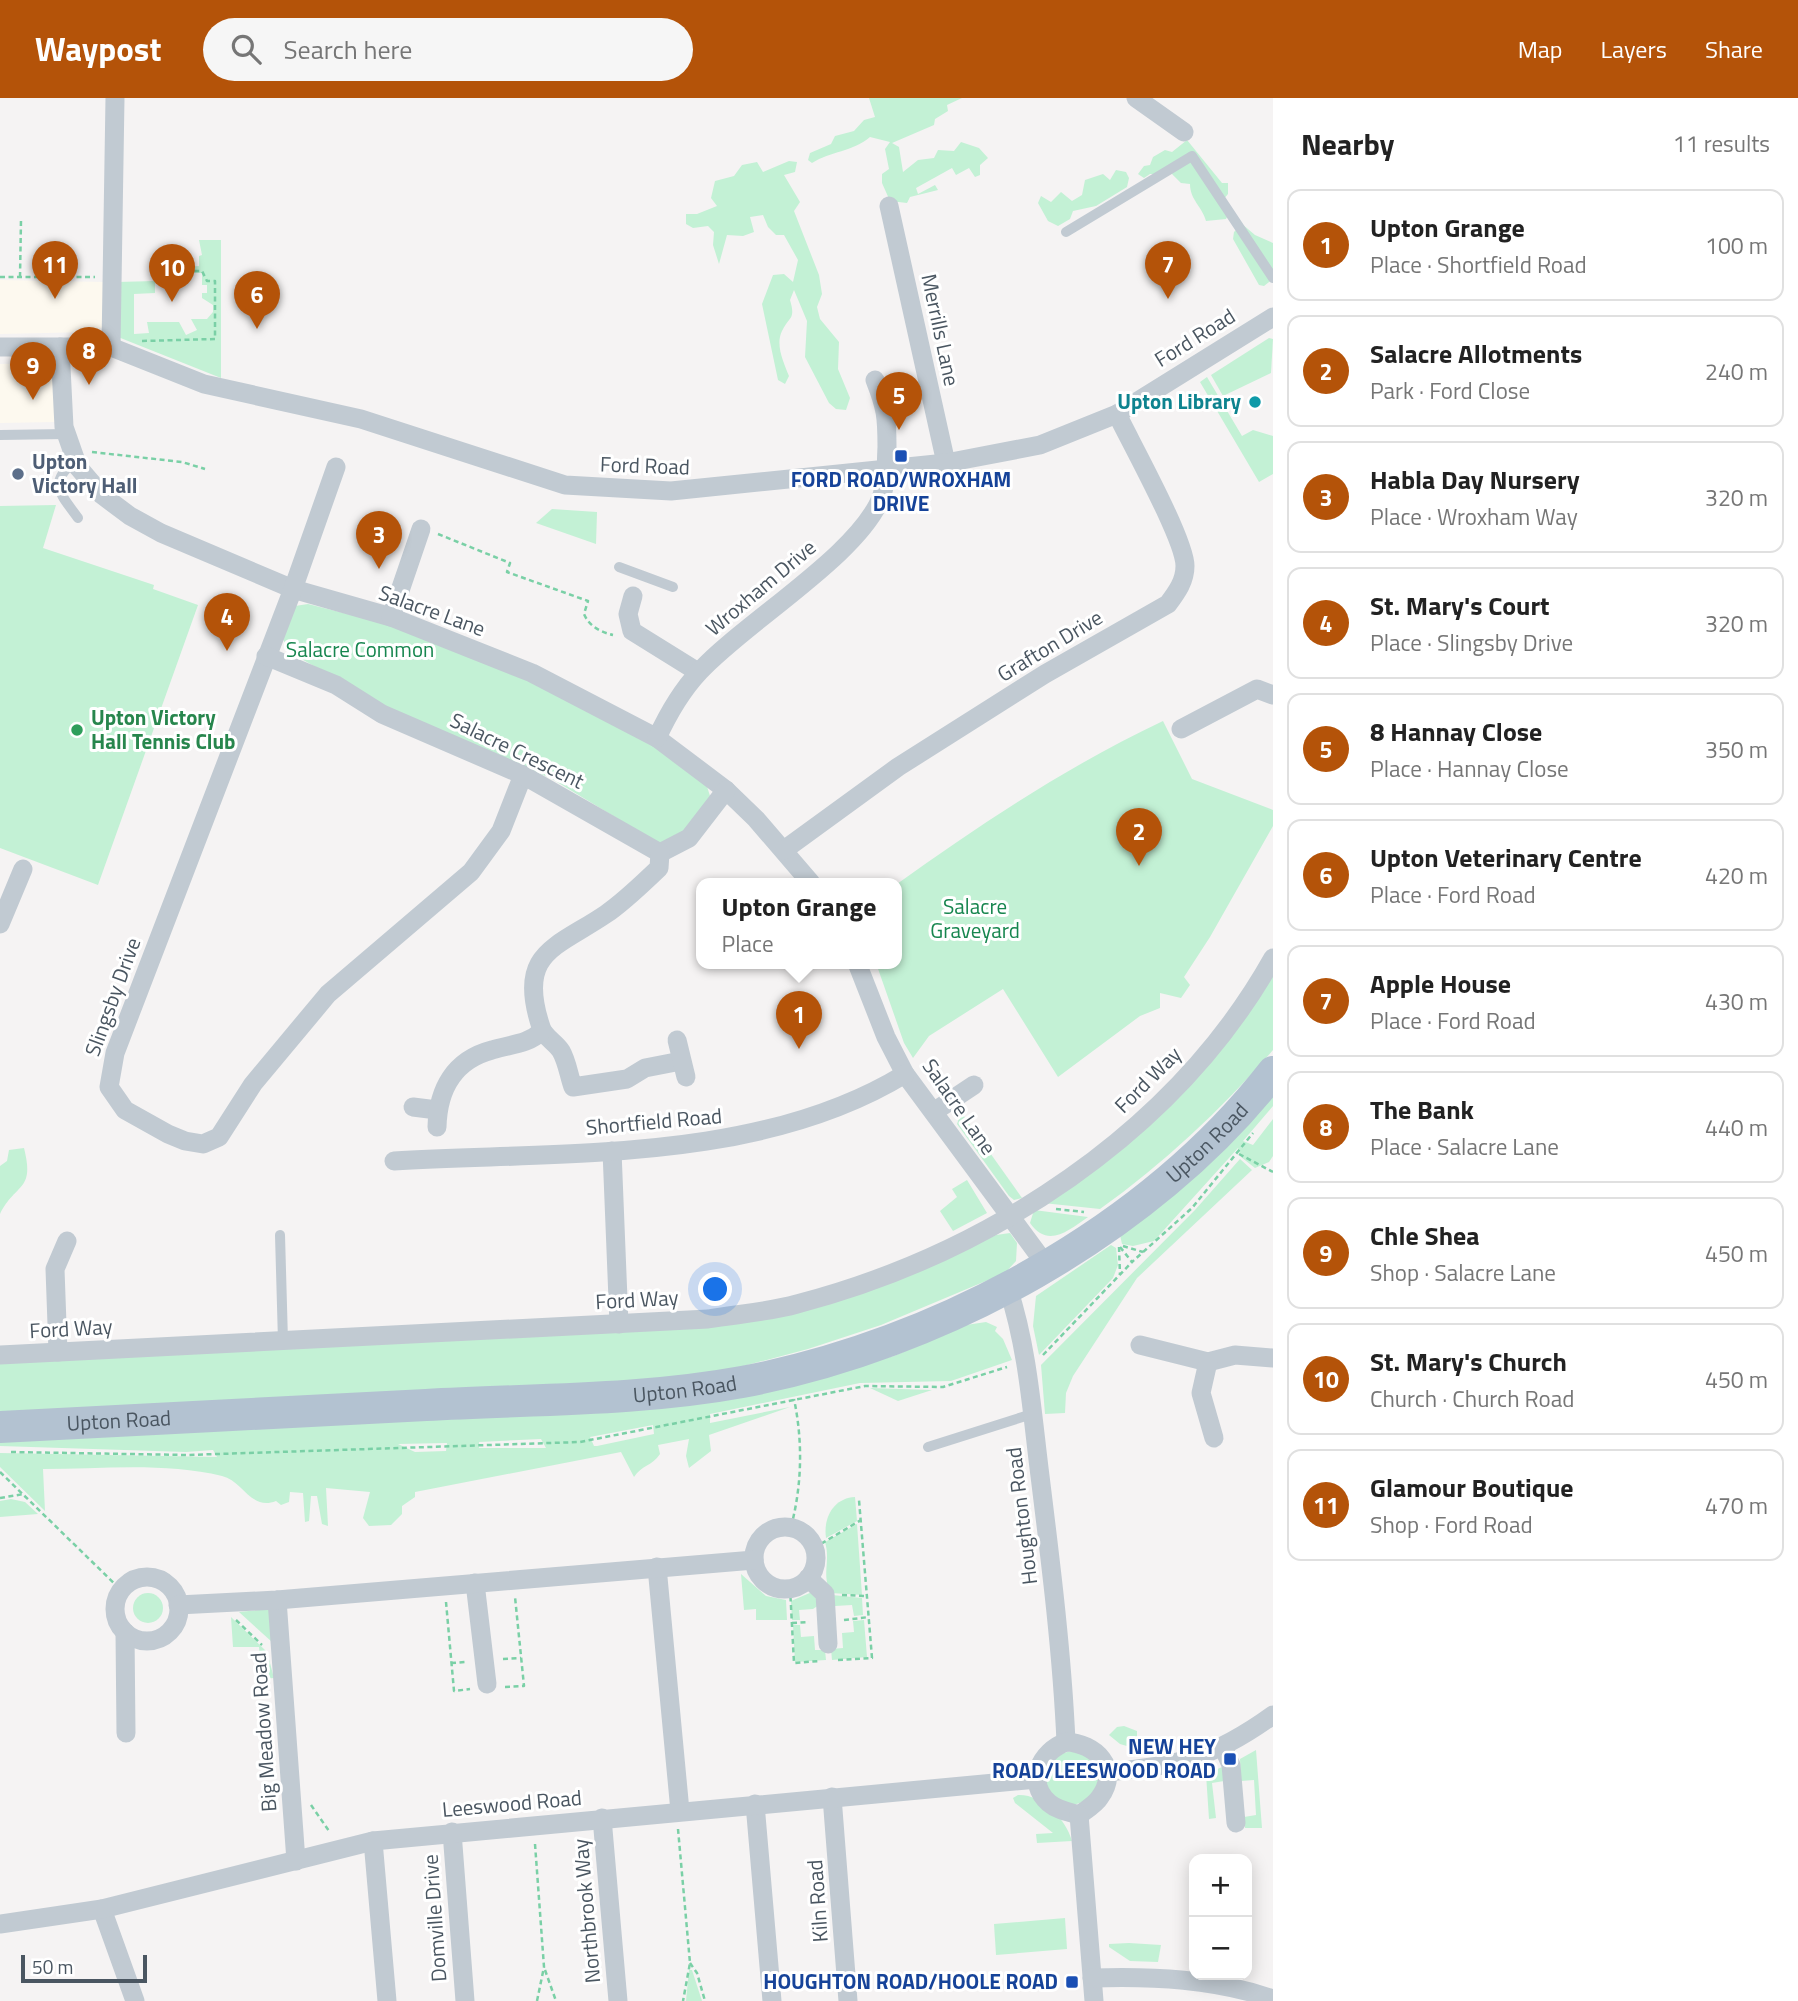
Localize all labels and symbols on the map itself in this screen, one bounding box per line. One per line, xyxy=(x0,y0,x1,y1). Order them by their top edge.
pin: 11 xyxy=(32,241,78,299)
pin: 7 xyxy=(1145,241,1191,299)
pin: 10 xyxy=(149,244,195,302)
pin: 6 xyxy=(234,271,280,329)
street label: Merrills Lane xyxy=(913,271,968,389)
street label: Ford Road xyxy=(1148,300,1241,375)
pin: 8 xyxy=(66,327,112,385)
pin: 9 xyxy=(10,342,56,400)
pin: 5 xyxy=(876,372,922,430)
place label: Upton Library xyxy=(1117,385,1241,417)
marker: Upton Library xyxy=(1247,394,1263,410)
place label: Upton Victory Hall xyxy=(32,445,137,501)
street label: Ford Road xyxy=(600,447,691,483)
marker: FORD ROAD/WROXHAM DRIVE xyxy=(893,448,909,464)
place label: FORD ROAD/WROXHAM DRIVE xyxy=(791,463,1011,519)
marker: Upton Victory Hall xyxy=(10,466,26,482)
pin: 3 xyxy=(356,511,402,569)
street label: Wroxham Drive xyxy=(698,531,823,643)
street label: Salacre Lane xyxy=(375,576,490,644)
pin: 4 xyxy=(204,593,250,651)
street label: Grafton Drive xyxy=(991,601,1108,689)
park label: Salacre Common xyxy=(286,633,434,665)
place label: Upton Victory Hall Tennis Club xyxy=(91,701,236,757)
street label: Salacre Crescent xyxy=(445,704,590,797)
marker: Upton Victory Hall Tennis Club xyxy=(69,722,85,738)
pin: 2 xyxy=(1116,808,1162,866)
park label: Salacre Graveyard xyxy=(930,890,1020,946)
street label: Slingsby Drive xyxy=(76,933,148,1060)
pin: 1 xyxy=(776,991,822,1049)
street label: Ford Way xyxy=(1107,1039,1188,1120)
street label: Salacre Lane xyxy=(915,1052,1005,1161)
street label: Upton Road xyxy=(1158,1095,1255,1190)
street label: Shortfield Road xyxy=(584,1099,723,1143)
your location xyxy=(698,1272,732,1306)
street label: Ford Way xyxy=(595,1281,679,1317)
street label: Ford Way xyxy=(29,1310,113,1346)
street label: Upton Road xyxy=(632,1366,739,1410)
street label: Upton Road xyxy=(66,1401,172,1439)
street label: Houghton Road xyxy=(997,1446,1045,1587)
street label: Big Meadow Road xyxy=(241,1651,285,1813)
place label: NEW HEY ROAD/LEESWOOD ROAD xyxy=(992,1730,1216,1786)
marker: NEW HEY ROAD/LEESWOOD ROAD xyxy=(1222,1751,1238,1767)
street label: Leeswood Road xyxy=(441,1781,583,1825)
street label: Northbrook Way xyxy=(564,1838,608,1985)
street label: Domville Drive xyxy=(414,1853,454,1983)
street label: Kiln Road xyxy=(798,1859,836,1943)
scale bar xyxy=(21,1952,147,1984)
place label: HOUGHTON ROAD/HOOLE ROAD xyxy=(763,1965,1058,1997)
marker: HOUGHTON ROAD/HOOLE ROAD xyxy=(1064,1974,1080,1990)

